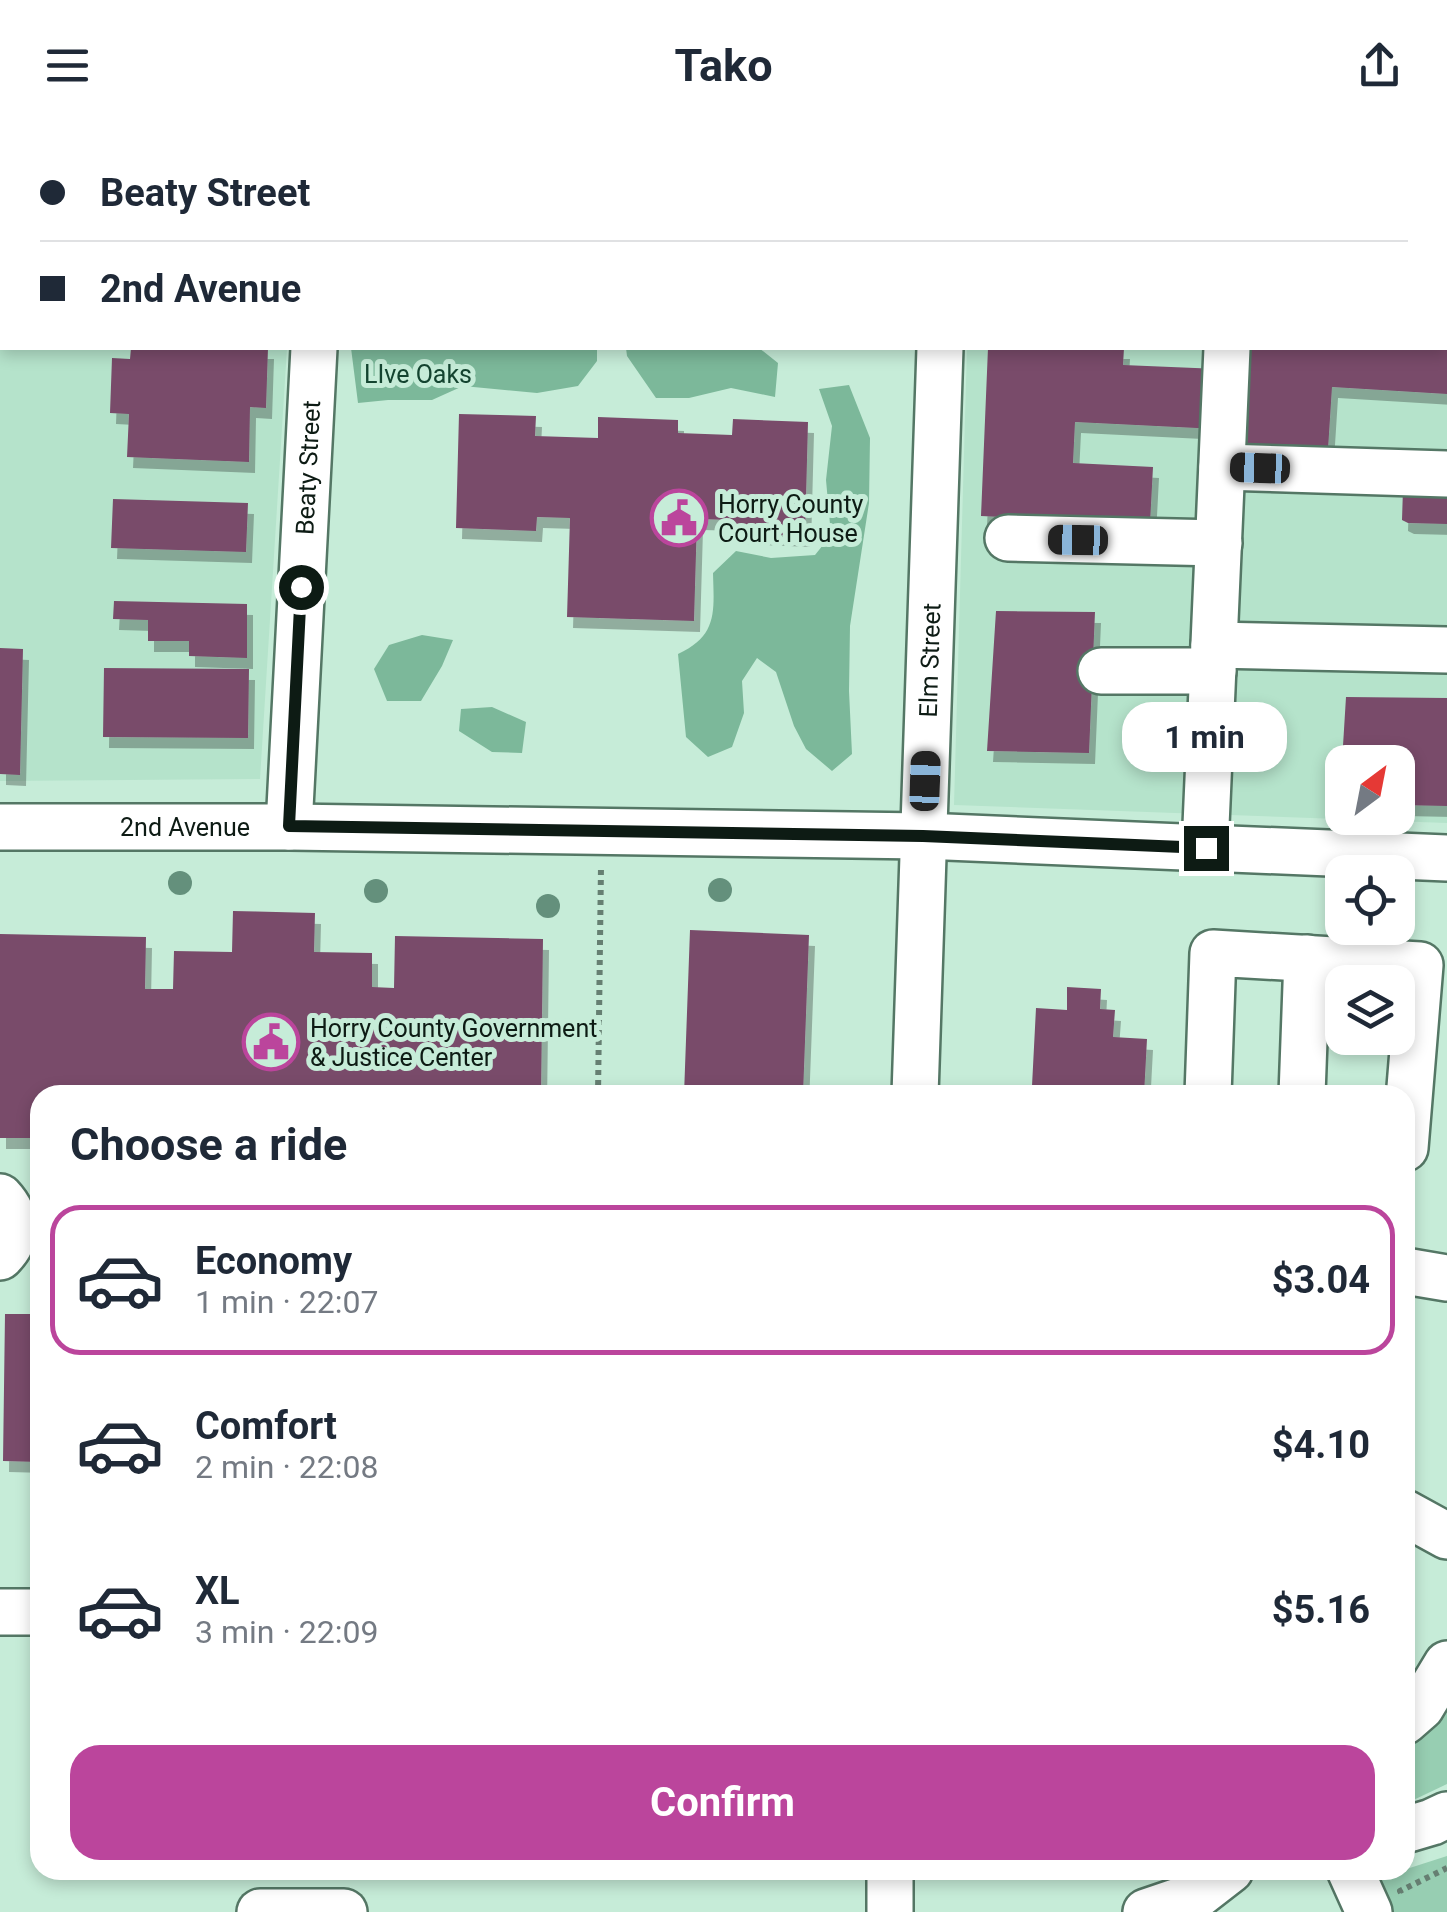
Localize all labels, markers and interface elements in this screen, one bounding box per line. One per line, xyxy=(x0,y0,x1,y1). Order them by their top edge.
icon: menu xyxy=(40,38,95,93)
icon: share xyxy=(1352,38,1407,93)
text: Tako xyxy=(674,39,773,92)
text: Beaty Street xyxy=(100,171,310,215)
text: 2nd Avenue xyxy=(100,267,301,311)
park label: LIve Oaks xyxy=(364,360,472,389)
street label: Beaty Street xyxy=(290,400,326,536)
car xyxy=(1229,452,1291,484)
public building icon: Horry County Court House xyxy=(649,488,709,548)
place label: Horry County Court House xyxy=(718,490,864,548)
car xyxy=(1048,524,1108,556)
route start xyxy=(279,565,324,610)
street label: Elm Street xyxy=(914,603,946,718)
callout: 1 min xyxy=(1124,703,1288,773)
text: 1 min xyxy=(1164,718,1245,756)
north arrow xyxy=(1325,745,1415,835)
map controls xyxy=(1325,745,1415,1055)
car xyxy=(909,750,941,812)
street label: 2nd Avenue xyxy=(120,813,250,842)
route end xyxy=(1184,826,1229,871)
button: locate xyxy=(1325,855,1415,945)
button: layers xyxy=(1325,965,1415,1055)
public building icon: Horry County Government & Justice Center xyxy=(241,1012,301,1072)
place label: Horry County Government & Justice Center xyxy=(310,1014,597,1072)
text: Choose a ride xyxy=(70,1118,347,1171)
icon: car xyxy=(75,1235,165,1325)
text: Economy xyxy=(195,1239,352,1283)
text: $3.04 xyxy=(1272,1258,1370,1302)
text: 1 min · 22:07 xyxy=(195,1283,378,1321)
icon: car xyxy=(75,1400,165,1490)
text: Comfort xyxy=(195,1404,337,1448)
text: $4.10 xyxy=(1272,1423,1370,1467)
text: 2 min · 22:08 xyxy=(195,1448,378,1486)
icon: car xyxy=(75,1565,165,1655)
text: XL xyxy=(195,1569,240,1613)
text: $5.16 xyxy=(1272,1588,1370,1632)
text: 3 min · 22:09 xyxy=(195,1613,378,1651)
button: Confirm xyxy=(70,1745,1375,1860)

